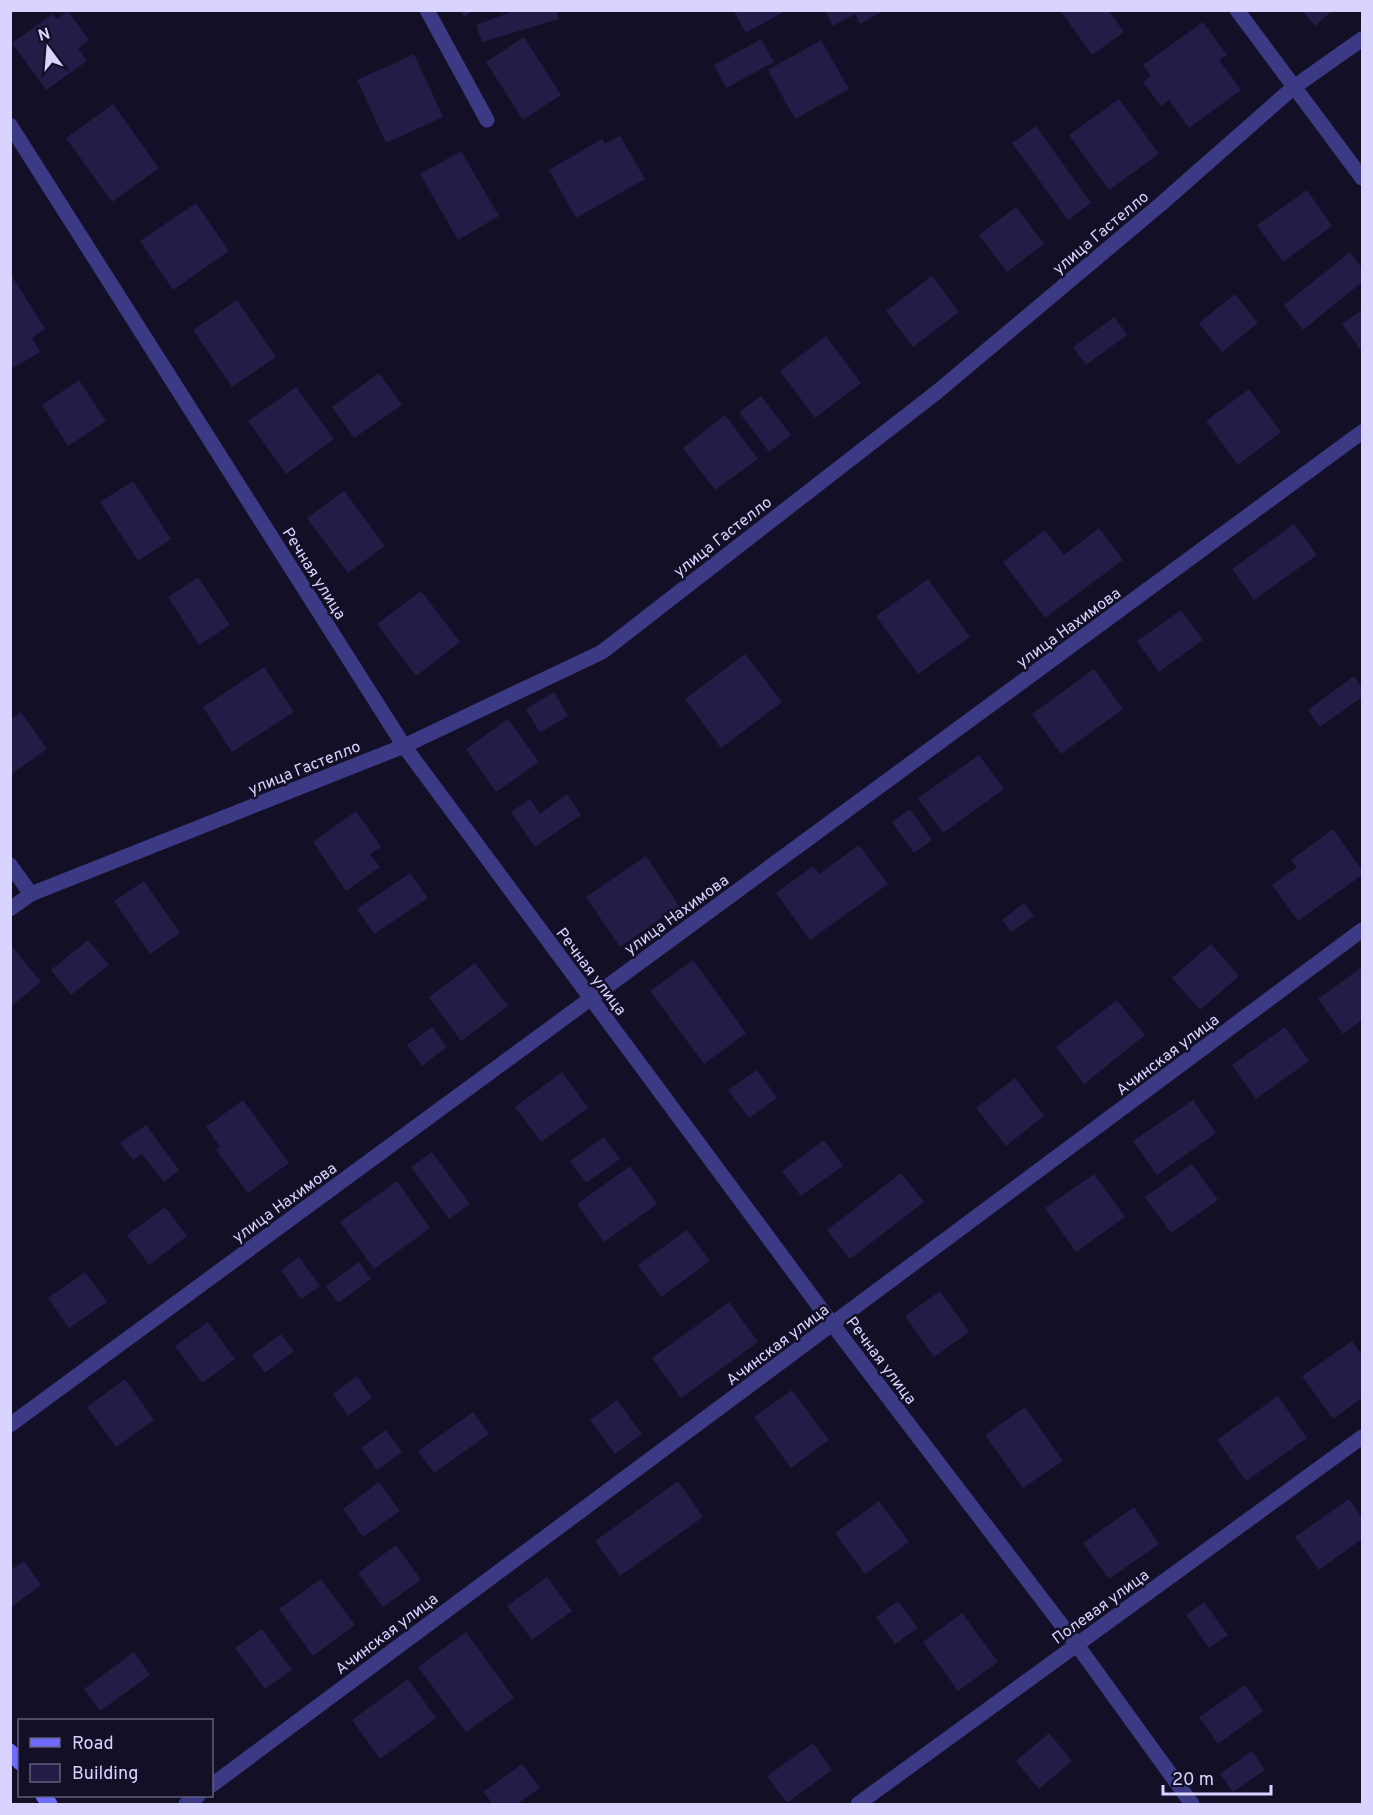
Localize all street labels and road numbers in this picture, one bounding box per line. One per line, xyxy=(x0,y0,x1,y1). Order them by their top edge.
street label: улица Гастелло xyxy=(1049,187,1153,280)
street label: улица Гастелло xyxy=(670,493,776,582)
street label: Речная улица xyxy=(277,524,350,624)
street label: улица Нахимова xyxy=(1013,584,1125,673)
street label: улица Гастелло xyxy=(246,737,364,800)
street label: улица Нахимова xyxy=(621,871,733,960)
street label: Речная улица xyxy=(551,924,630,1020)
street label: Ачинская улица xyxy=(1113,1010,1224,1101)
street label: улица Нахимова xyxy=(229,1159,341,1248)
street label: Ачинская улица xyxy=(723,1300,834,1391)
street label: Речная улица xyxy=(841,1313,920,1409)
street label: Полевая улица xyxy=(1049,1566,1154,1649)
street label: Ачинская улица xyxy=(332,1589,443,1680)

